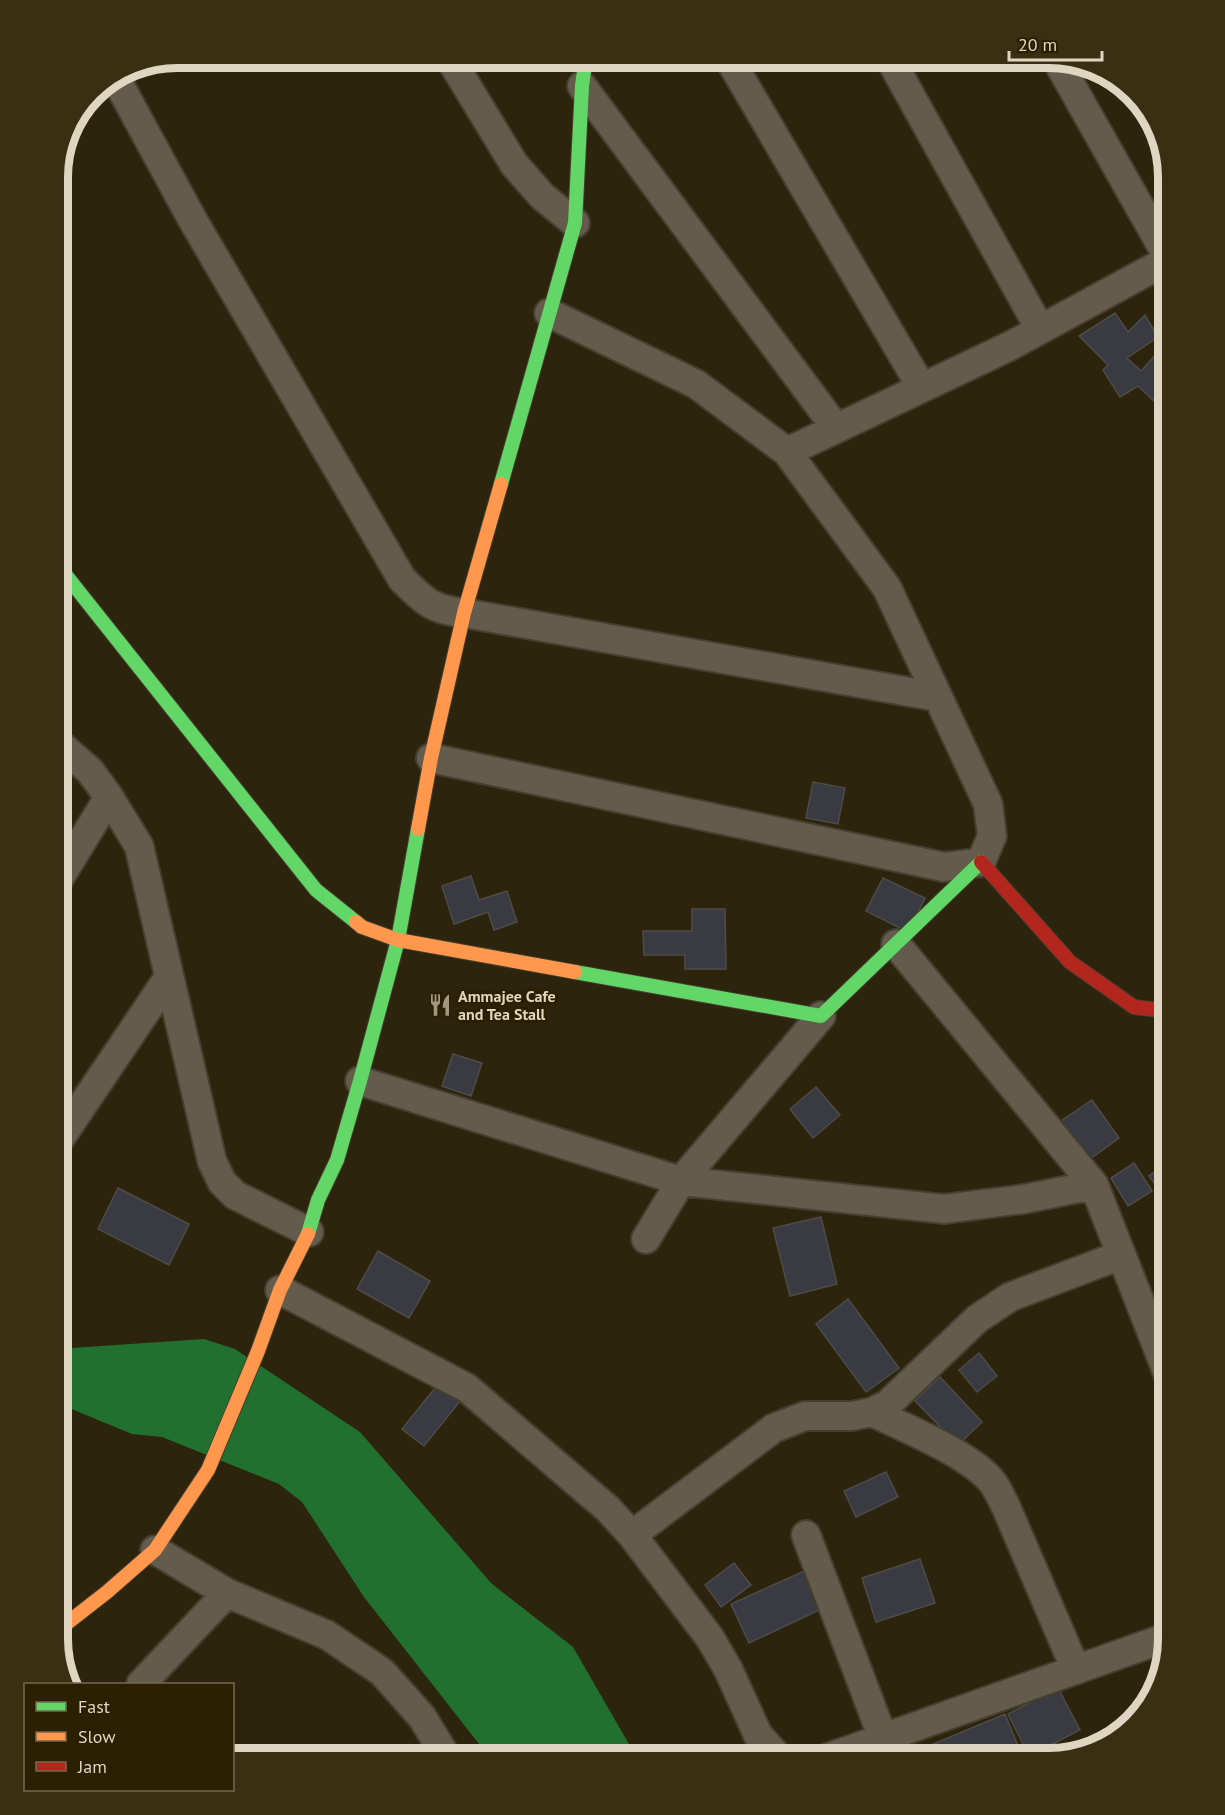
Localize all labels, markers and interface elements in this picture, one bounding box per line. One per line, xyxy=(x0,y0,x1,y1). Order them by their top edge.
scale bar xyxy=(1009,24,1102,62)
text: 20 m xyxy=(1018,33,1057,56)
place label: Ammajee Cafe and Tea Stall xyxy=(458,986,556,1024)
restaurant icon: Ammajee Cafe and Tea Stall xyxy=(427,992,453,1018)
legend xyxy=(24,1683,234,1791)
text: Fast xyxy=(78,1695,110,1718)
text: Slow xyxy=(78,1725,116,1748)
text: Jam xyxy=(77,1755,107,1778)

